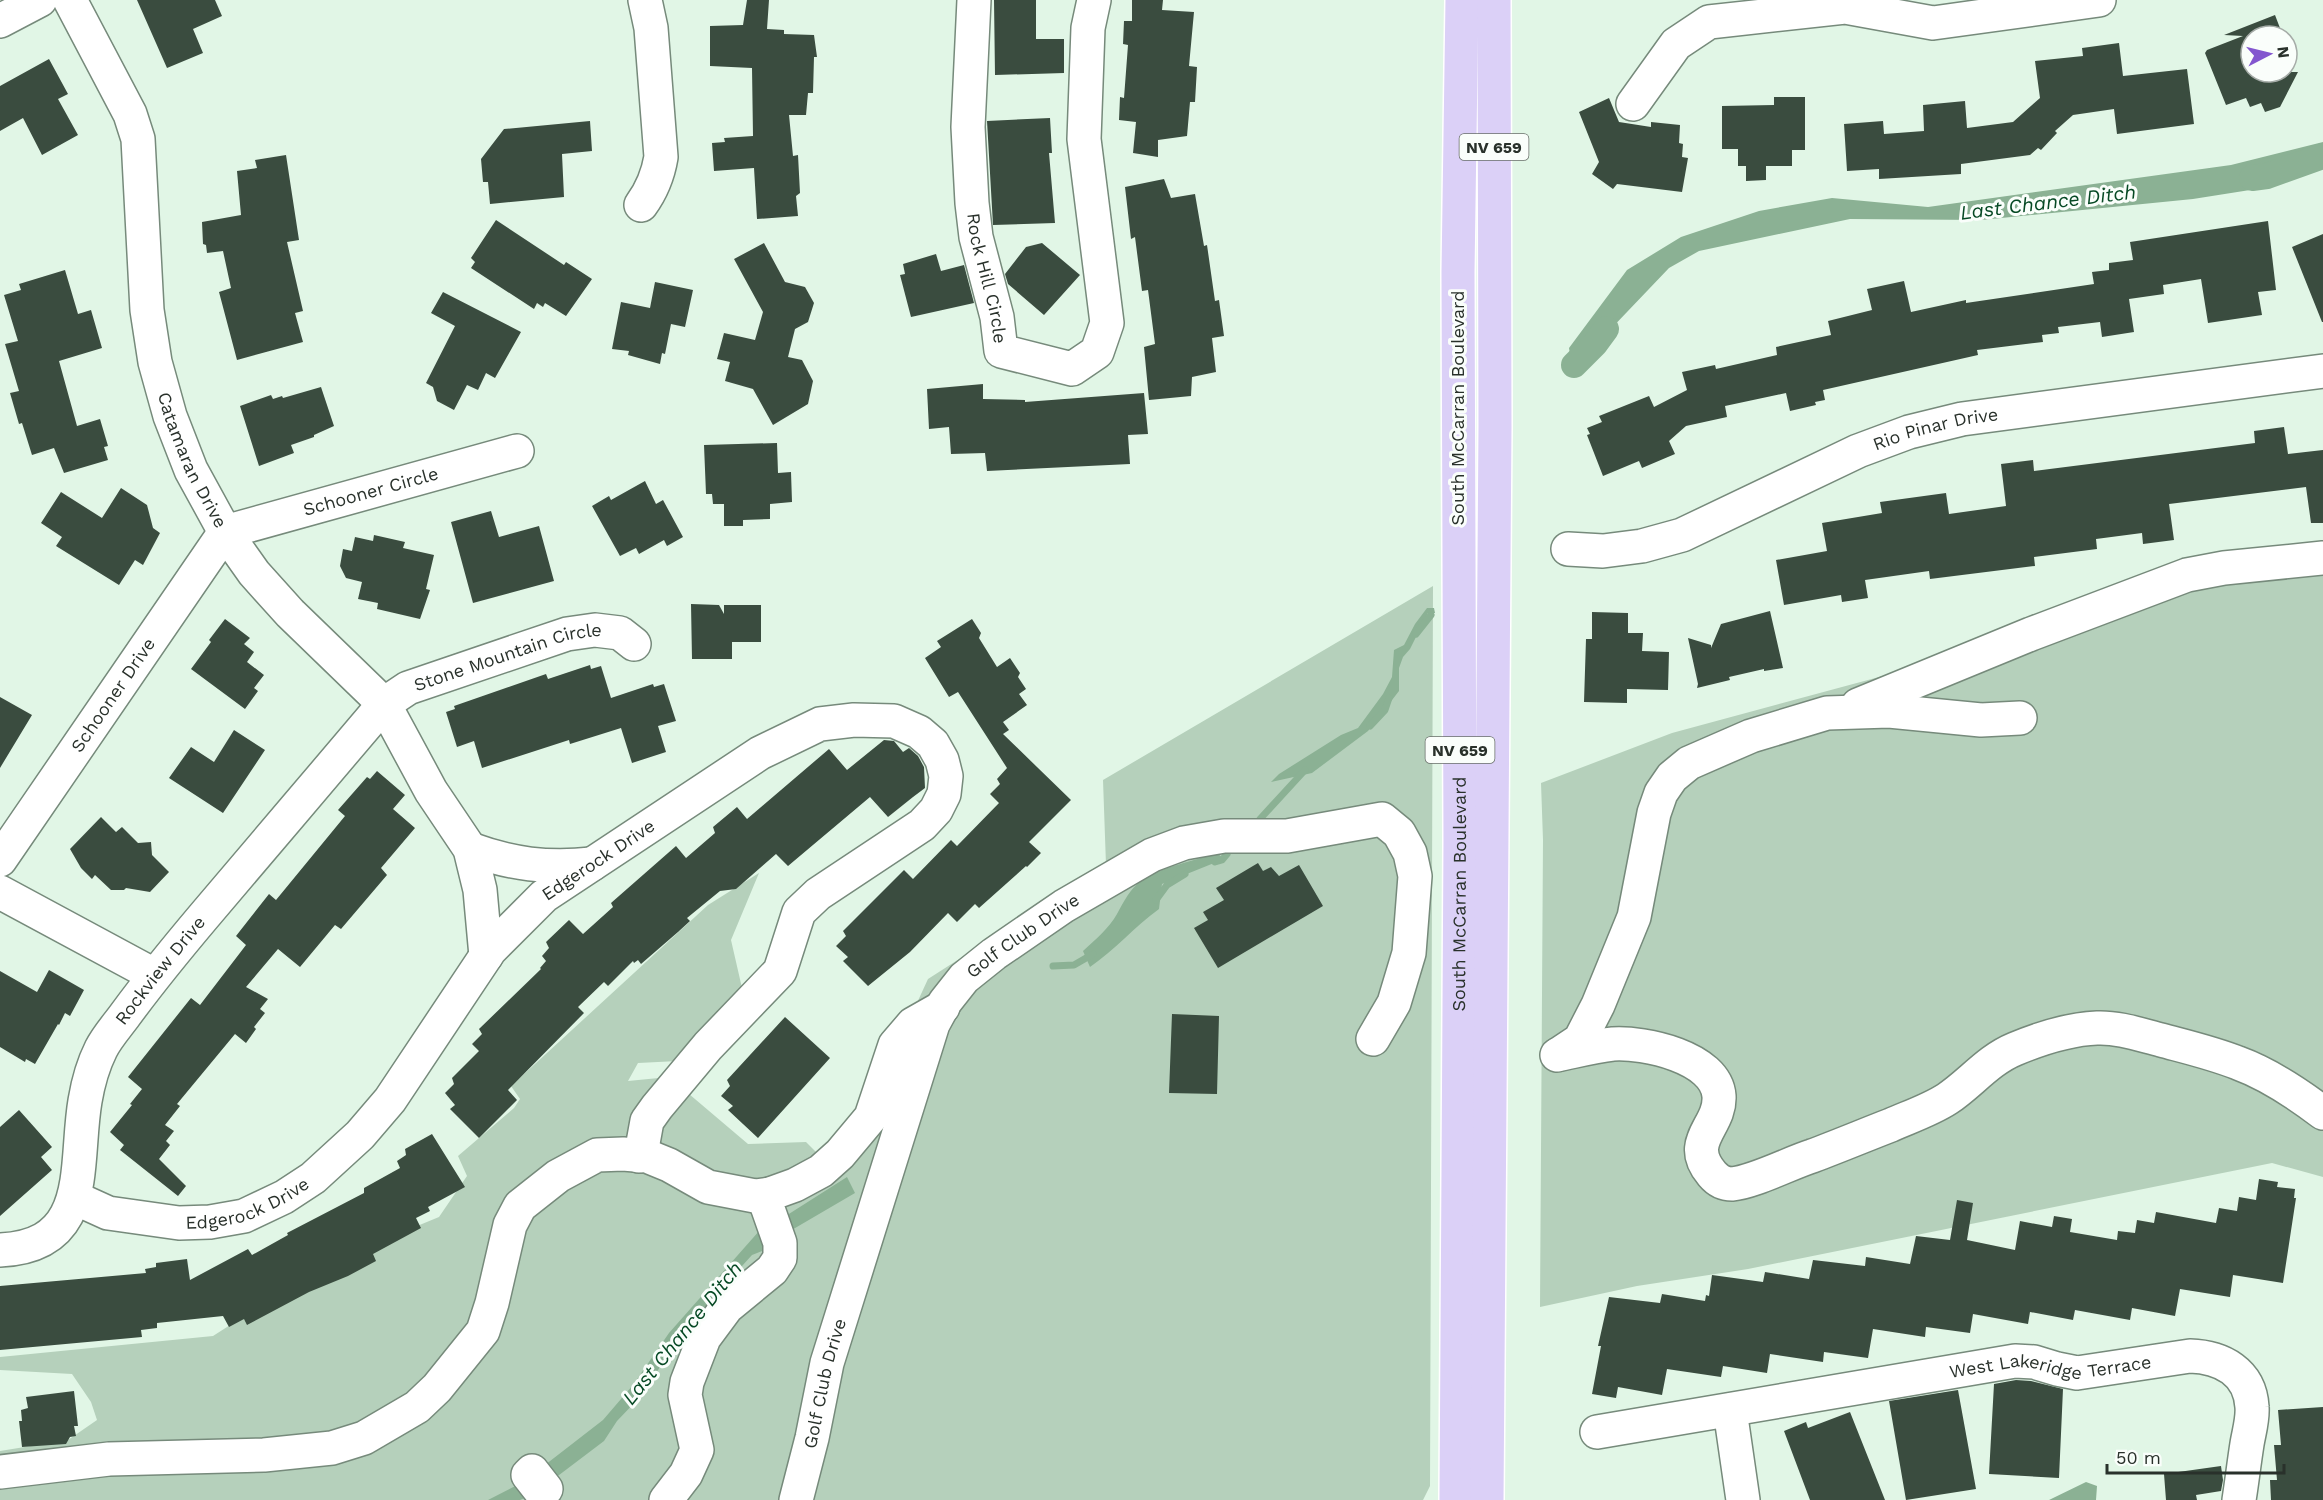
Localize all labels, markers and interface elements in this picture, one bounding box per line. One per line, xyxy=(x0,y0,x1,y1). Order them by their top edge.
north arrow xyxy=(2239,24,2299,84)
text: N xyxy=(2273,45,2294,59)
road number: NV 659 xyxy=(1460,134,1528,160)
water label: Last Chance Ditch xyxy=(1959,179,2137,225)
street label: Rock Hill Circle xyxy=(963,212,1011,344)
street label: South McCarran Boulevard xyxy=(1447,291,1468,525)
street label: Catamaran Drive xyxy=(154,390,232,531)
street label: Rio Pinar Drive xyxy=(1870,403,1999,455)
street label: Schooner Circle xyxy=(301,462,441,520)
street label: Stone Mountain Circle xyxy=(411,619,603,695)
street label: Schooner Drive xyxy=(66,634,159,756)
road number: NV 659 xyxy=(1426,737,1494,763)
street label: South McCarran Boulevard xyxy=(1448,776,1470,1012)
street label: Edgerock Drive xyxy=(538,815,658,905)
street label: Golf Club Drive xyxy=(962,889,1083,982)
street label: Rockview Drive xyxy=(110,912,209,1029)
street label: Edgerock Drive xyxy=(185,1173,313,1233)
water label: Last Chance Ditch xyxy=(617,1257,747,1409)
street label: Golf Club Drive xyxy=(799,1316,850,1451)
street label: West Lakeridge Terrace xyxy=(1948,1349,2153,1384)
scale bar xyxy=(2107,1437,2284,1475)
text: 50 m xyxy=(2116,1447,2161,1468)

